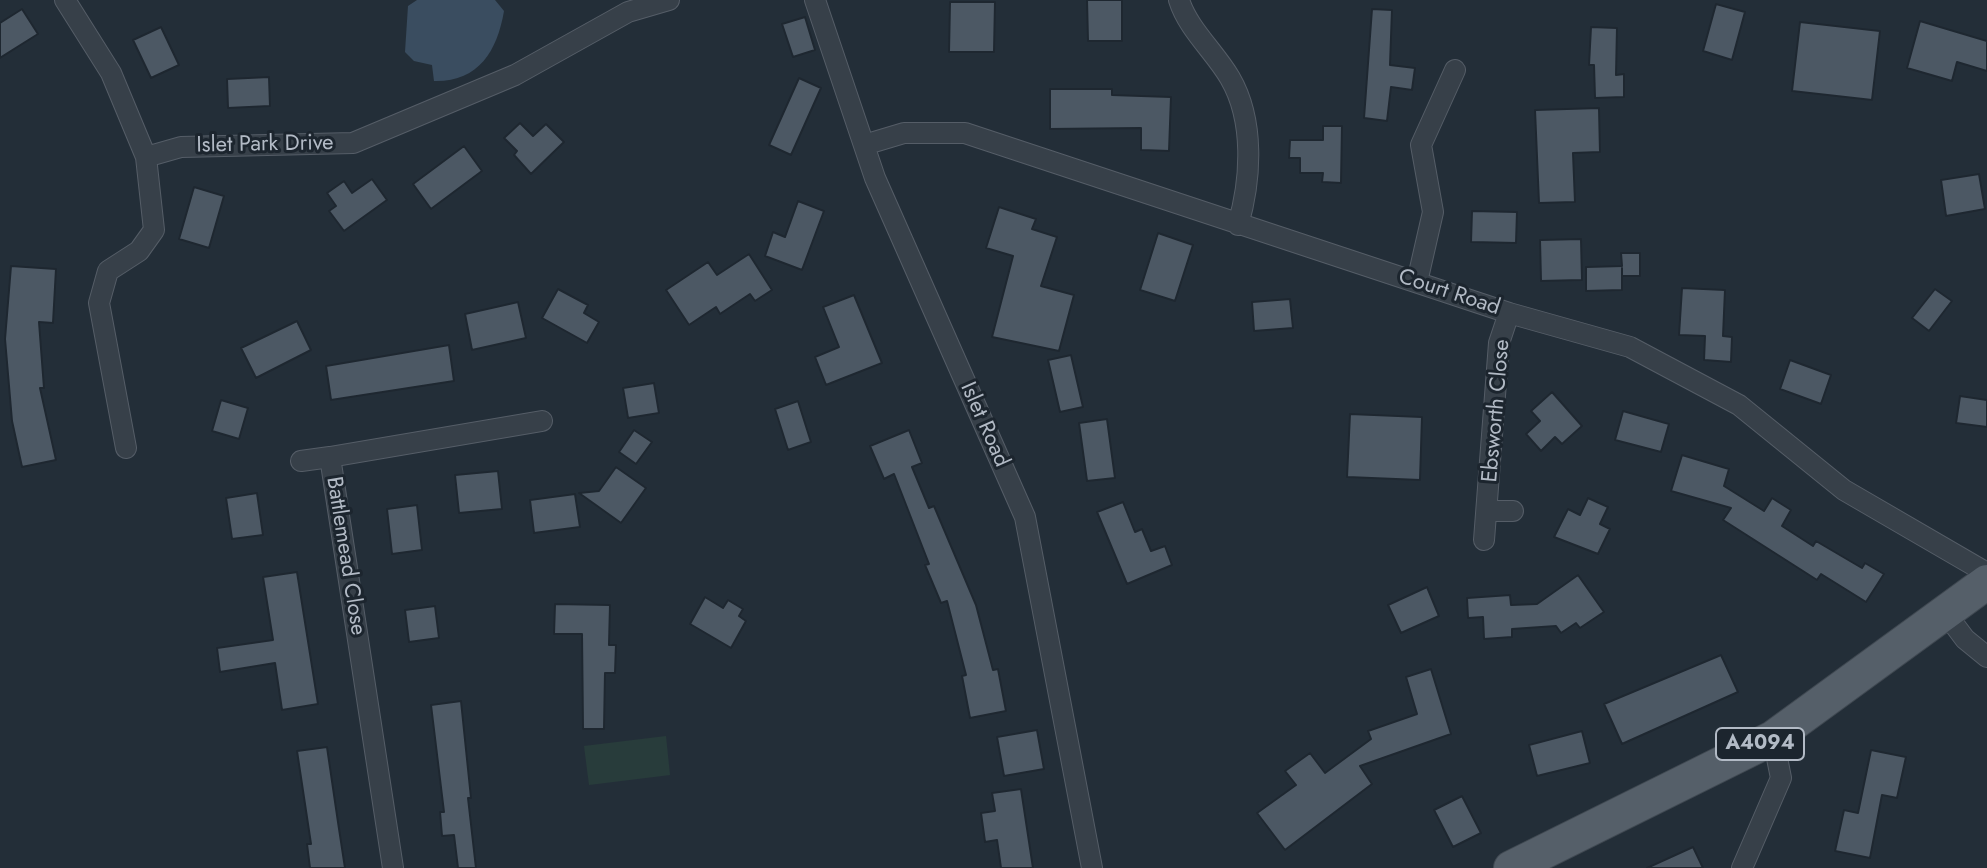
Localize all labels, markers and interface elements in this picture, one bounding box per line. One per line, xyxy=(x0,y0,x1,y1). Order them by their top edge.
street label: Islet Park Drive xyxy=(196,131,334,159)
street label: Court Road xyxy=(1395,264,1503,322)
street label: Ebsworth Close xyxy=(1478,338,1516,484)
street label: Islet Road xyxy=(954,379,1014,471)
street label: Battlemead Close xyxy=(319,475,371,637)
road number: A4094 xyxy=(1716,728,1804,760)

